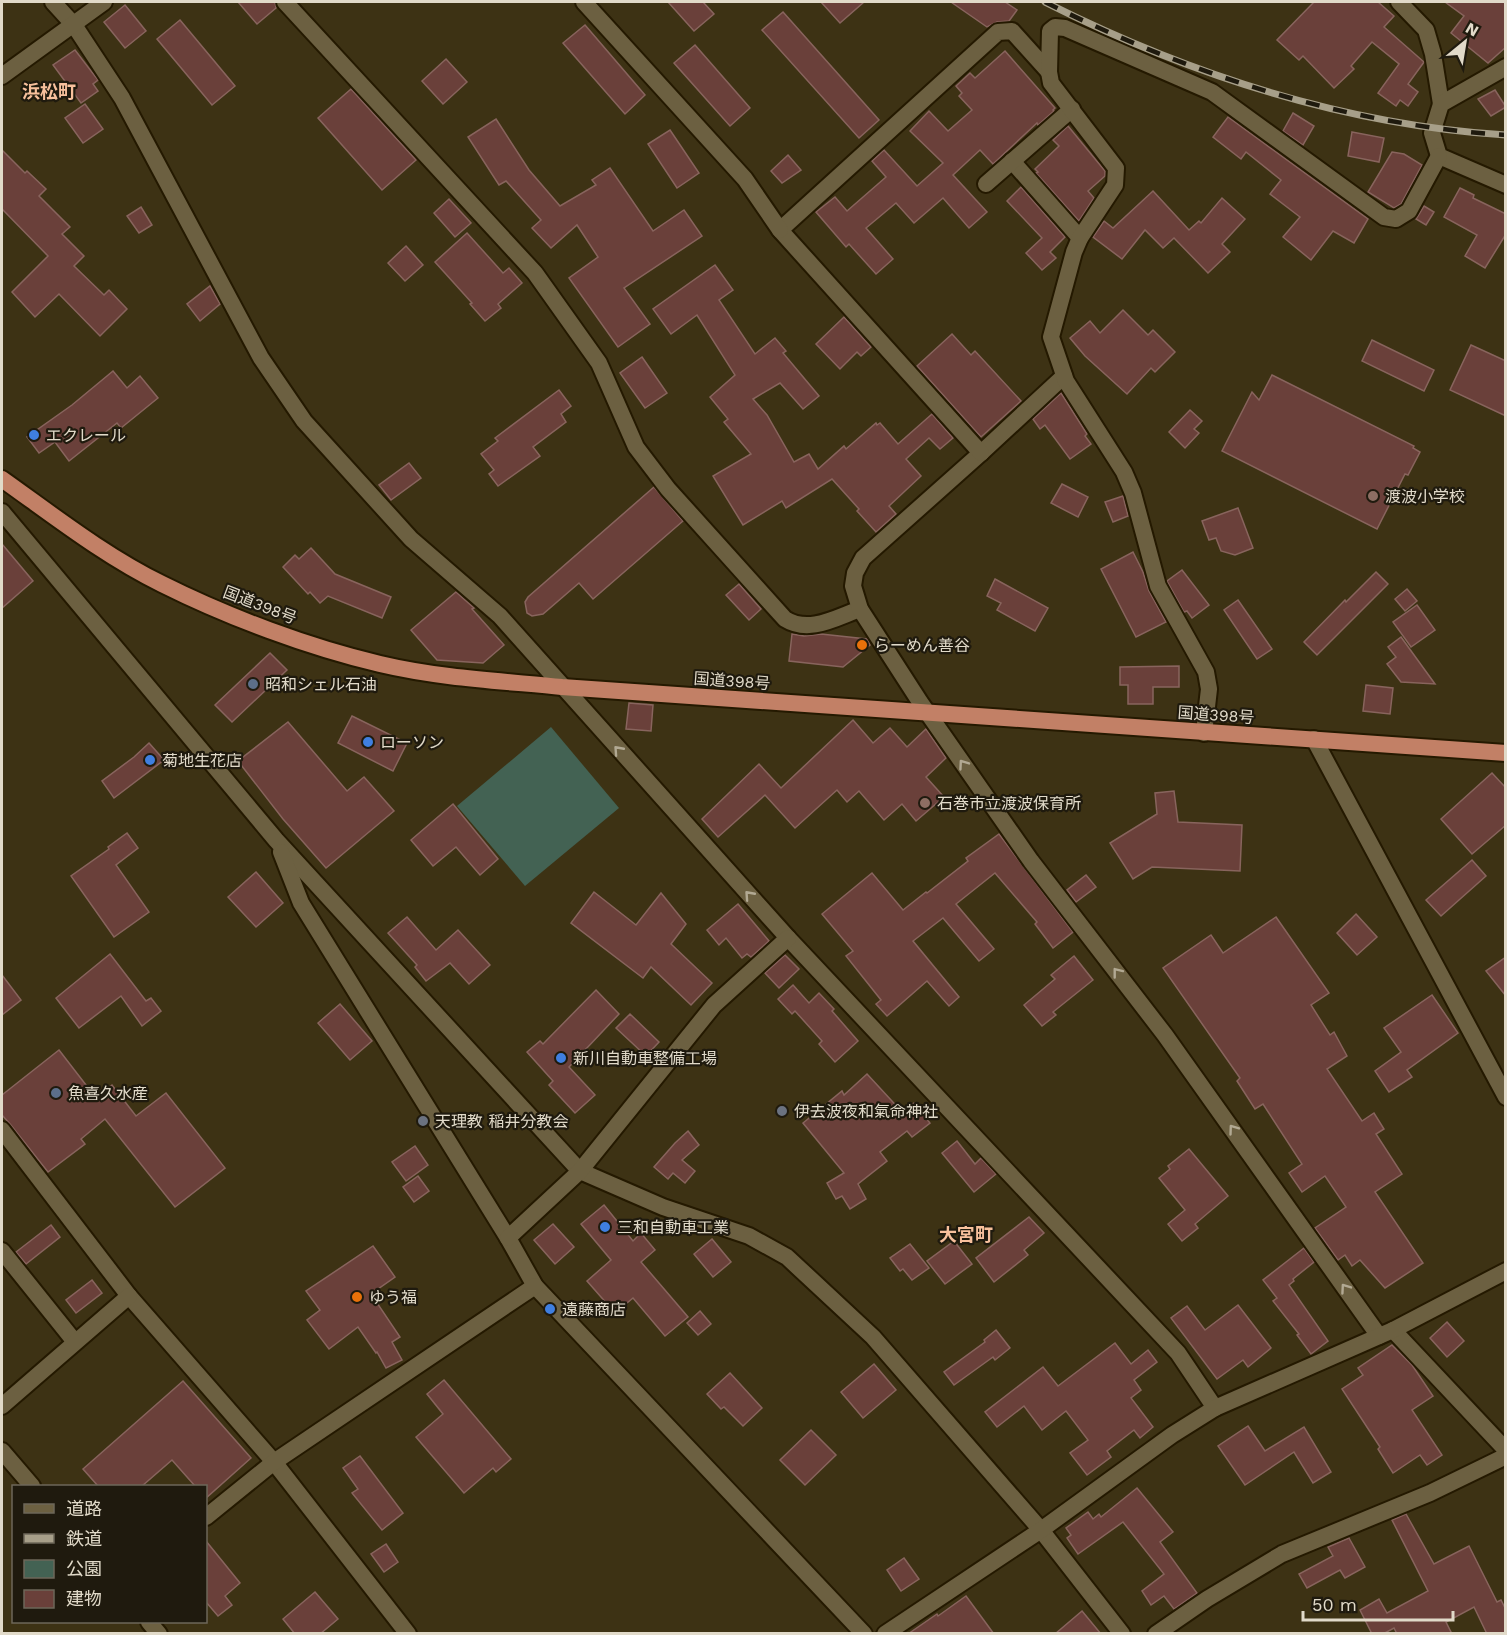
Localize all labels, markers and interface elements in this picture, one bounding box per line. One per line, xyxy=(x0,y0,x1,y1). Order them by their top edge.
north arrow xyxy=(1435,12,1495,72)
text: N xyxy=(1462,18,1482,41)
district label: 浜松町 xyxy=(22,81,76,102)
place label: エクレール xyxy=(46,426,126,445)
marker: エクレール xyxy=(27,428,41,442)
place label: 渡波小学校 xyxy=(1385,487,1465,506)
marker: 渡波小学校 xyxy=(1366,489,1380,503)
street label: 国道398号 xyxy=(221,582,299,628)
place label: らーめん善谷 xyxy=(874,636,970,655)
marker: らーめん善谷 xyxy=(855,638,869,652)
street label: 国道398号 xyxy=(693,669,771,693)
place label: 昭和シェル石油 xyxy=(265,675,377,694)
marker: 昭和シェル石油 xyxy=(246,677,260,691)
street label: 国道398号 xyxy=(1177,703,1255,727)
place label: ローソン xyxy=(380,733,444,752)
marker: ローソン xyxy=(361,735,375,749)
one-way arrow xyxy=(614,746,625,757)
place label: 菊地生花店 xyxy=(162,751,242,770)
marker: 菊地生花店 xyxy=(143,753,157,767)
one-way arrow xyxy=(959,760,970,771)
place label: 石巻市立渡波保育所 xyxy=(937,794,1081,813)
marker: 石巻市立渡波保育所 xyxy=(918,796,932,810)
one-way arrow xyxy=(745,891,756,902)
one-way arrow xyxy=(1113,968,1124,979)
place label: 新川自動車整備工場 xyxy=(573,1049,717,1068)
marker: 新川自動車整備工場 xyxy=(554,1051,568,1065)
place label: 魚喜久水産 xyxy=(68,1084,148,1103)
marker: 魚喜久水産 xyxy=(49,1086,63,1100)
place label: 伊去波夜和氣命神社 xyxy=(794,1102,938,1121)
marker: 伊去波夜和氣命神社 xyxy=(775,1104,789,1118)
place label: 天理教 稲井分教会 xyxy=(435,1112,568,1131)
marker: 天理教 稲井分教会 xyxy=(416,1114,430,1128)
one-way arrow xyxy=(1229,1124,1240,1135)
place label: 三和自動車工業 xyxy=(617,1218,729,1237)
marker: 三和自動車工業 xyxy=(598,1220,612,1234)
district label: 大宮町 xyxy=(939,1224,993,1245)
one-way arrow xyxy=(1341,1283,1352,1294)
place label: ゆう福 xyxy=(369,1288,417,1307)
marker: ゆう福 xyxy=(350,1290,364,1304)
place label: 遠藤商店 xyxy=(562,1300,626,1319)
marker: 遠藤商店 xyxy=(543,1302,557,1316)
legend xyxy=(12,1485,207,1623)
text: 道路 xyxy=(66,1498,102,1519)
text: 鉄道 xyxy=(66,1528,102,1549)
text: 公園 xyxy=(66,1558,102,1579)
scale bar xyxy=(1303,1584,1453,1622)
text: 建物 xyxy=(66,1588,102,1609)
text: 50 m xyxy=(1312,1594,1357,1615)

